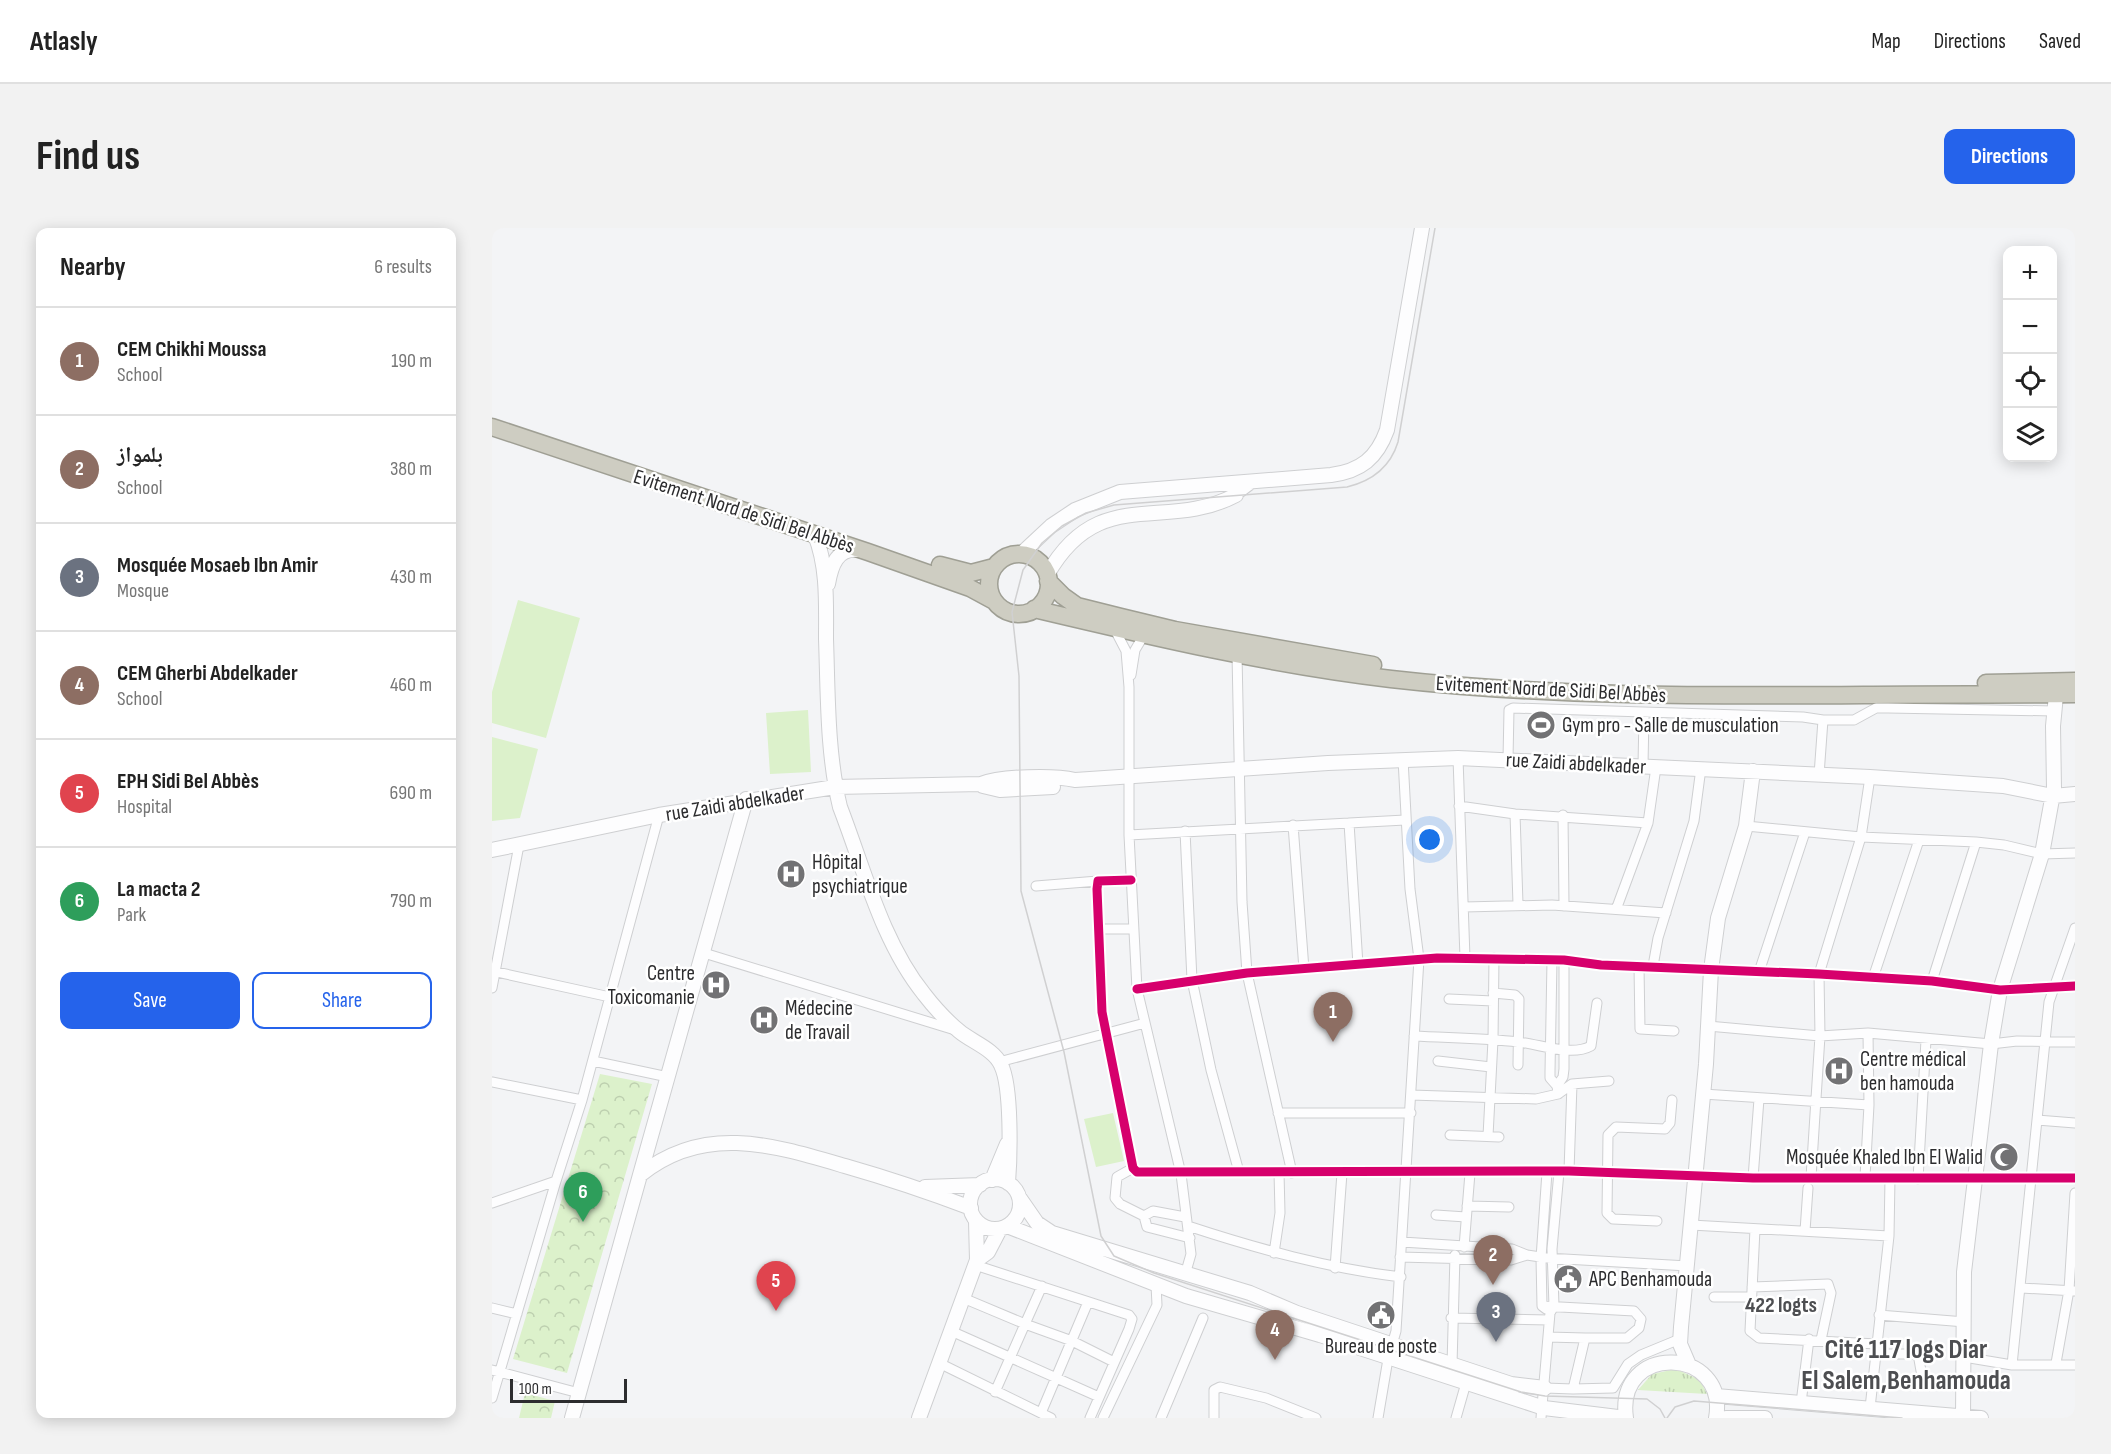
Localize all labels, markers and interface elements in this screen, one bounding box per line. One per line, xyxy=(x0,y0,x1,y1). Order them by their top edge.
text: Atlasly xyxy=(30,25,98,58)
text: Map xyxy=(1871,29,1901,54)
text: Directions xyxy=(1934,29,2006,54)
text: Saved xyxy=(2039,29,2081,54)
button: Directions xyxy=(1944,129,2075,184)
text: Find us xyxy=(36,131,140,182)
map controls xyxy=(2003,246,2057,462)
button: + xyxy=(2003,246,2057,300)
text: Nearby xyxy=(60,252,126,283)
text: 6 results xyxy=(374,255,432,279)
button: − xyxy=(2003,300,2057,354)
text: CEM Chikhi Moussa xyxy=(117,336,267,363)
text: 1 xyxy=(76,349,83,373)
text: 190 m xyxy=(391,349,432,373)
button: locate xyxy=(2003,354,2057,408)
text: School xyxy=(117,363,162,387)
button: layers xyxy=(2003,408,2057,462)
text: بلمواز xyxy=(117,442,163,469)
text: 2 xyxy=(75,457,84,481)
text: 380 m xyxy=(390,457,432,481)
street label: Evitement Nord de Sidi Bel Abbès xyxy=(630,464,857,559)
text: School xyxy=(117,476,162,500)
text: Mosquée Mosaeb Ibn Amir xyxy=(117,552,318,579)
text: 3 xyxy=(75,565,84,589)
text: 430 m xyxy=(390,565,432,589)
text: Mosque xyxy=(117,579,169,603)
text: CEM Gherbi Abdelkader xyxy=(117,660,298,687)
street label: Evitement Nord de Sidi Bel Abbès xyxy=(1435,671,1667,708)
text: 4 xyxy=(75,673,84,697)
text: 460 m xyxy=(390,673,432,697)
text: School xyxy=(117,687,162,711)
sports icon: Gym pro - Salle de musculation xyxy=(1525,709,1557,741)
place label: Gym pro - Salle de musculation xyxy=(1562,713,1779,738)
street label: rue Zaidi abdelkader xyxy=(1505,747,1647,780)
text: EPH Sidi Bel Abbès xyxy=(117,768,259,795)
street label: rue Zaidi abdelkader xyxy=(664,780,806,827)
text: 5 xyxy=(75,781,84,805)
text: 690 m xyxy=(390,781,432,805)
text: Hospital xyxy=(117,795,172,819)
your location xyxy=(1415,825,1444,854)
place label: Hôpital psychiatrique xyxy=(812,850,908,899)
hospital icon: Hôpital psychiatrique xyxy=(775,858,807,890)
text: La macta 2 xyxy=(117,876,200,903)
text: 6 xyxy=(75,889,84,913)
text: 790 m xyxy=(390,889,432,913)
text: Park xyxy=(117,903,146,927)
place label: Centre Toxicomanie xyxy=(608,961,695,1010)
hospital icon: Centre Toxicomanie xyxy=(700,969,732,1001)
button: Save xyxy=(60,972,240,1029)
button: Share xyxy=(252,972,432,1029)
pin: 1 xyxy=(1314,992,1352,1042)
place label: Médecine de Travail xyxy=(785,996,853,1045)
hospital icon: Médecine de Travail xyxy=(748,1004,780,1036)
place label: Centre médical ben hamouda xyxy=(1860,1047,1966,1096)
hospital icon: Centre médical ben hamouda xyxy=(1823,1055,1855,1087)
mosque icon: Mosquée Khaled Ibn El Walid xyxy=(1988,1141,2020,1173)
place label: Mosquée Khaled Ibn El Walid xyxy=(1786,1145,1983,1170)
pin: 6 xyxy=(564,1172,602,1222)
pin: 2 xyxy=(1474,1236,1512,1285)
pin: 5 xyxy=(756,1262,796,1311)
public building icon: APC Benhamouda xyxy=(1552,1263,1584,1295)
place label: APC Benhamouda xyxy=(1588,1267,1712,1292)
pin: 3 xyxy=(1476,1292,1516,1342)
district label: 422 logts xyxy=(1745,1292,1817,1319)
public building icon: Bureau de poste xyxy=(1365,1299,1397,1331)
pin: 4 xyxy=(1256,1310,1294,1360)
place label: Bureau de poste xyxy=(1325,1334,1437,1359)
district label: Cité 117 logs Diar El Salem,Benhamouda xyxy=(1801,1334,2011,1397)
scale bar xyxy=(510,1376,627,1404)
text: 100 m xyxy=(519,1380,552,1399)

